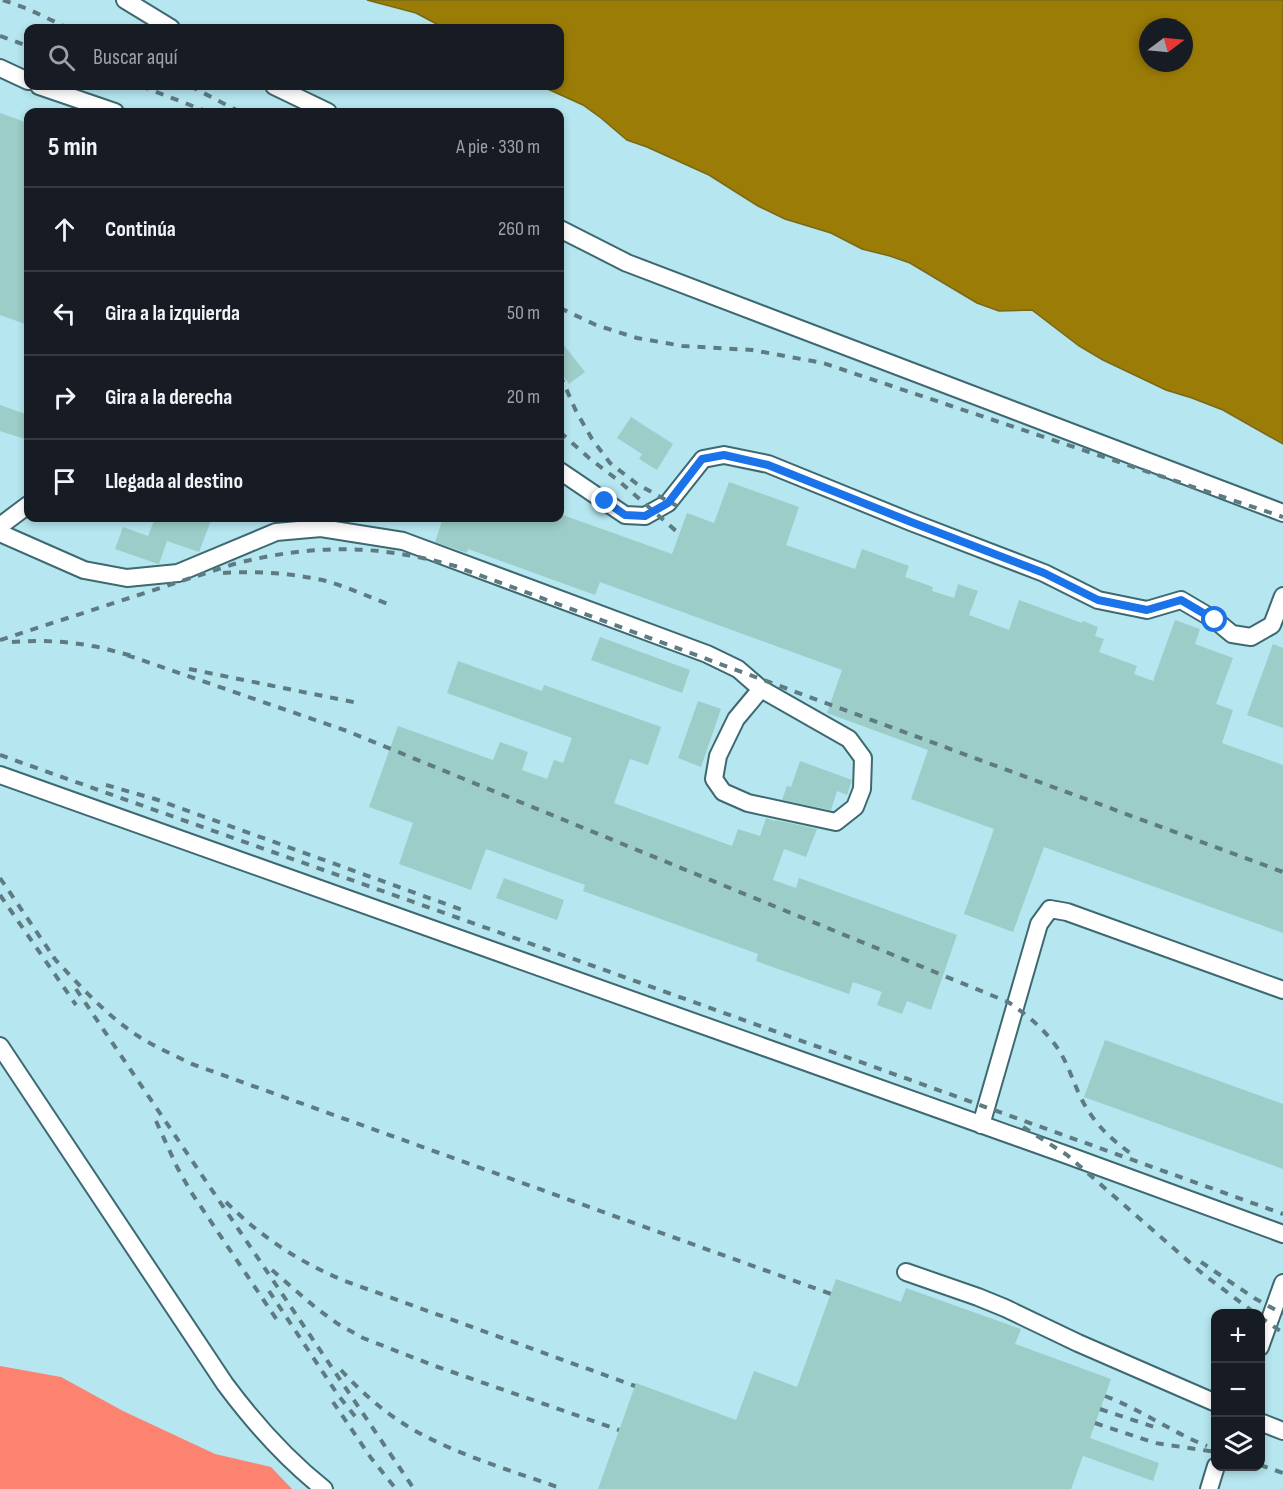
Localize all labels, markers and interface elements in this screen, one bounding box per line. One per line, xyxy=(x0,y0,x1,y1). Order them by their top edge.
north arrow xyxy=(1139,18,1193,72)
search box xyxy=(24,24,564,90)
icon: search xyxy=(45,41,78,74)
text: Buscar aquí xyxy=(93,44,178,71)
text: 5 min xyxy=(48,132,98,163)
text: A pie · 330 m xyxy=(456,135,540,159)
icon: ahead xyxy=(48,213,81,246)
text: Continúa xyxy=(105,216,176,243)
text: 260 m xyxy=(498,217,540,241)
icon: left xyxy=(48,297,81,330)
text: Gira a la izquierda xyxy=(105,300,240,327)
text: 50 m xyxy=(507,301,540,325)
icon: right xyxy=(48,381,81,414)
text: Gira a la derecha xyxy=(105,384,232,411)
text: 20 m xyxy=(507,385,540,409)
icon: arrive xyxy=(48,465,81,498)
text: Llegada al destino xyxy=(105,468,243,495)
route end xyxy=(591,487,617,513)
route start xyxy=(1201,606,1227,632)
map controls xyxy=(1211,1309,1265,1471)
button: + xyxy=(1211,1309,1265,1363)
button: − xyxy=(1211,1363,1265,1417)
button: layers xyxy=(1211,1417,1265,1471)

